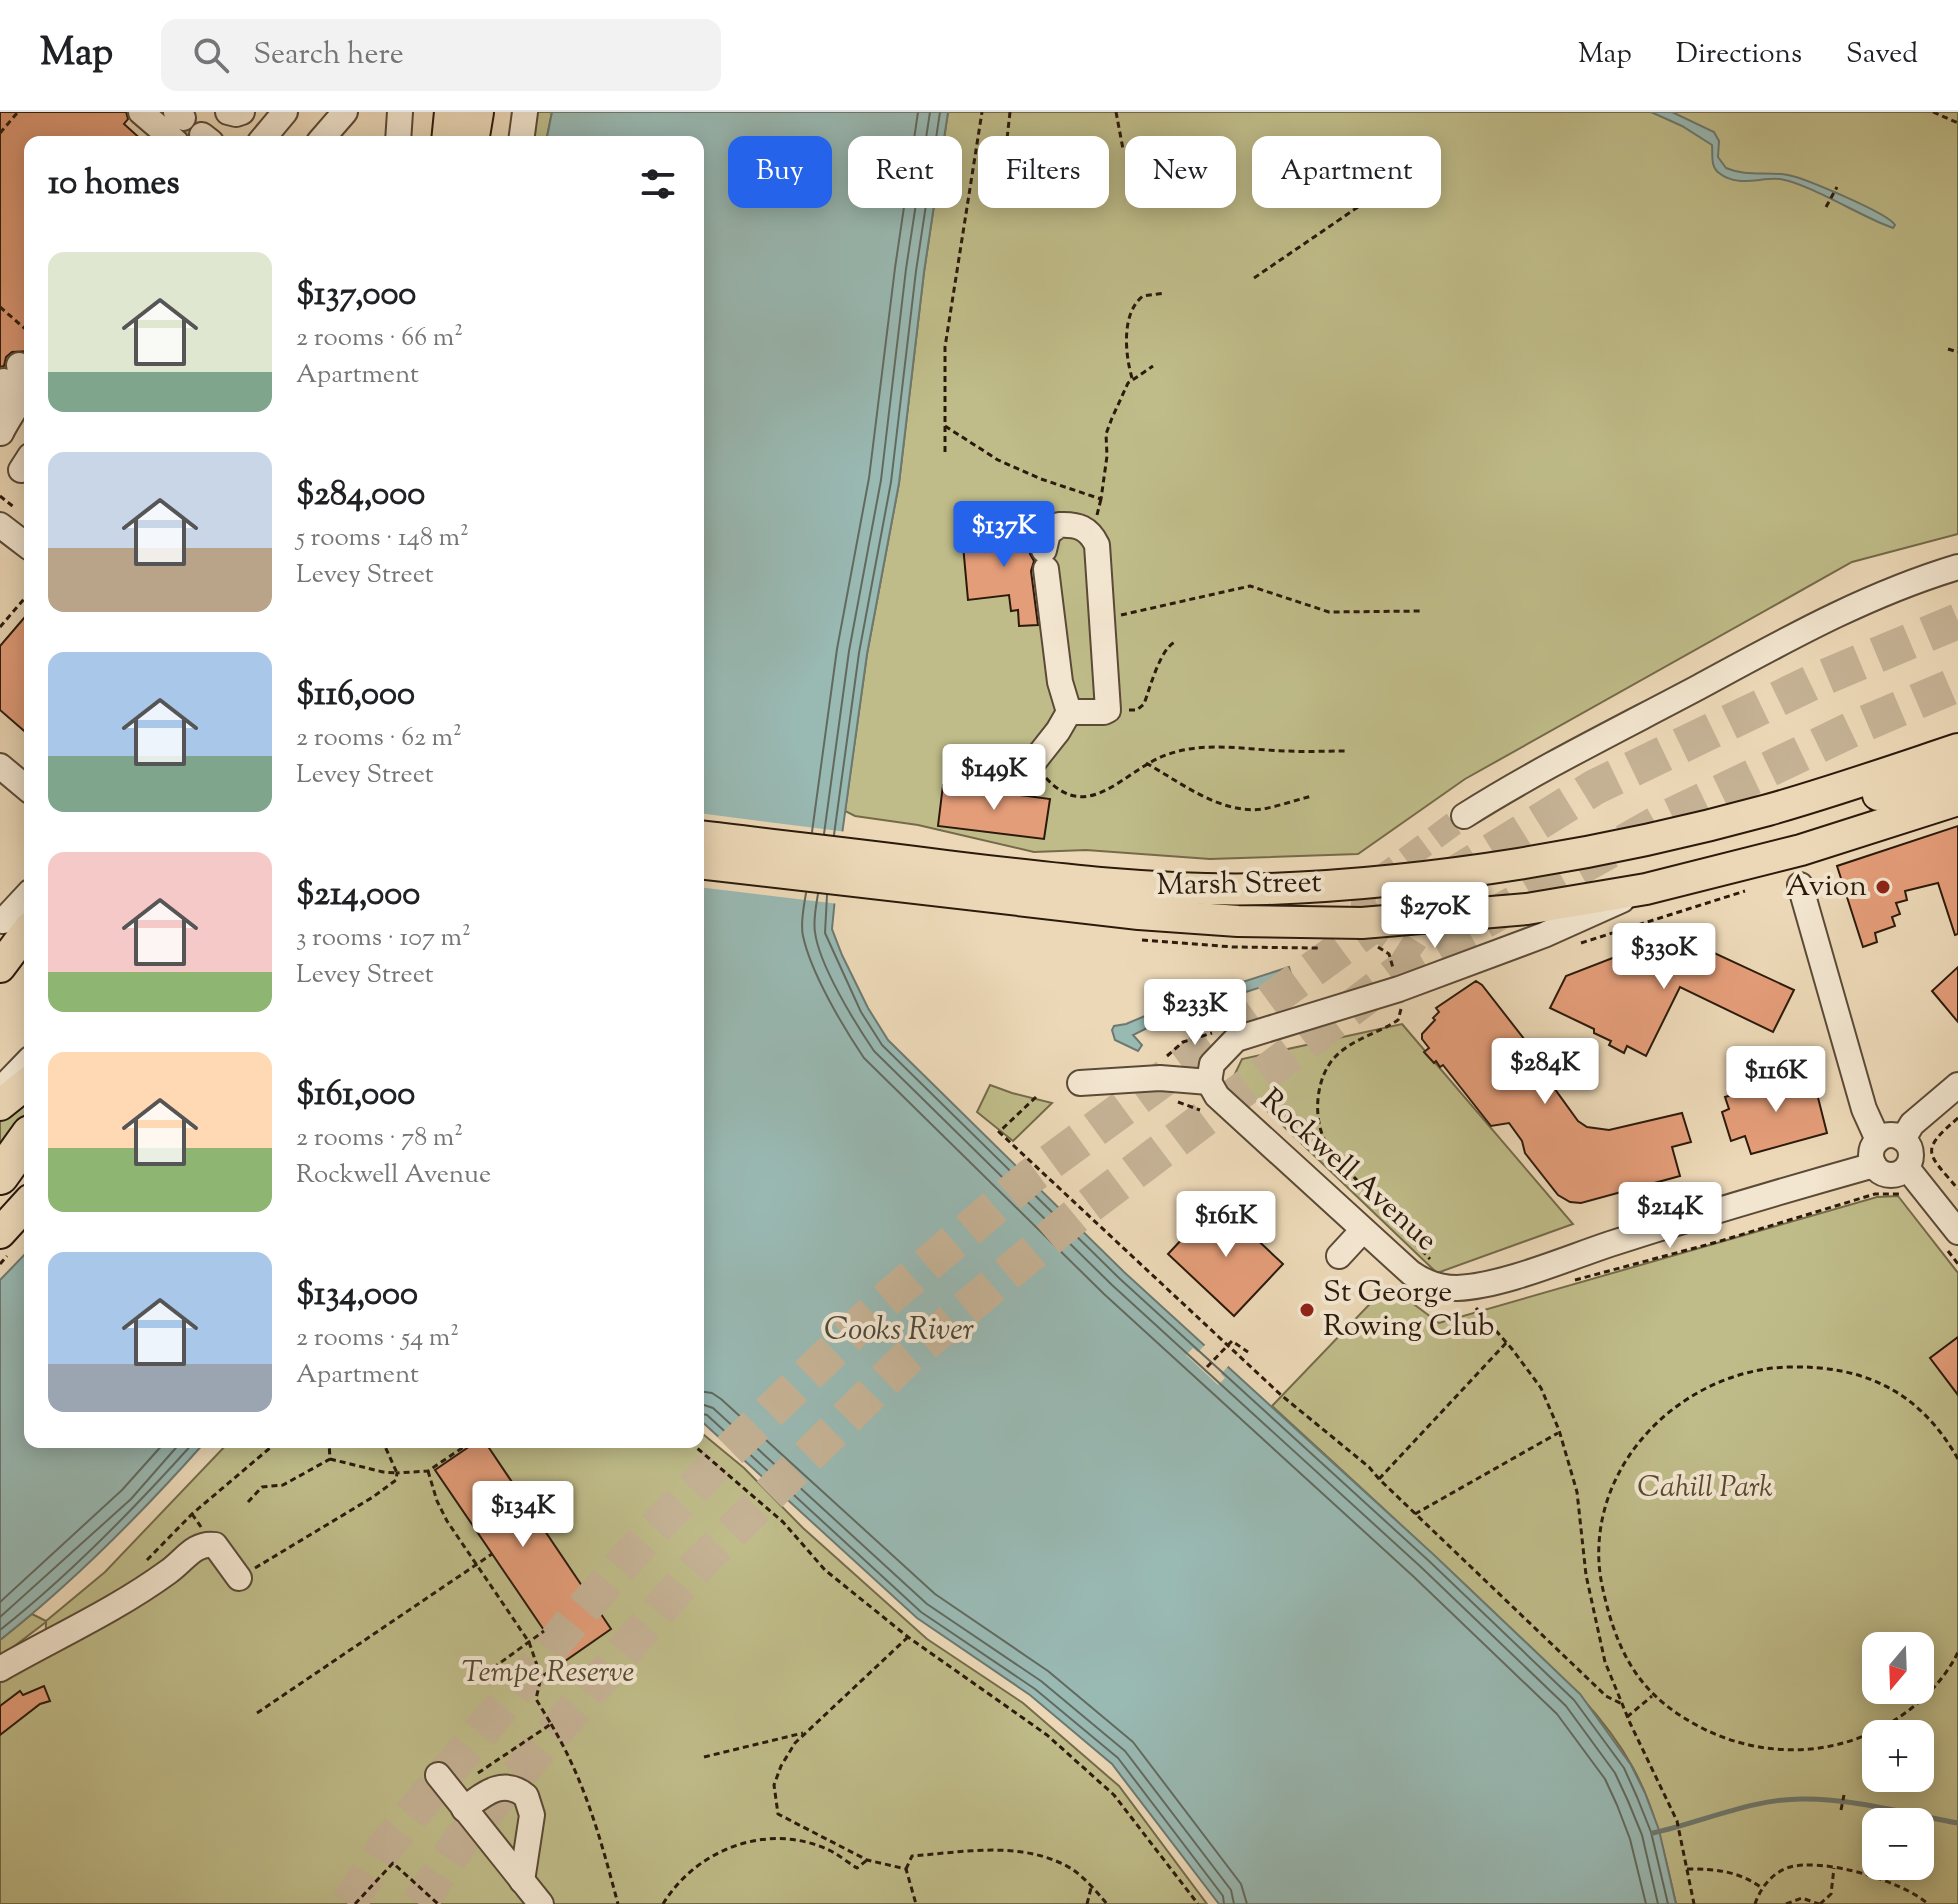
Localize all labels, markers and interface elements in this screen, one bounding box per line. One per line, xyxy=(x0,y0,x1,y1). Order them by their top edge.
search box xyxy=(161,19,721,91)
text: Map xyxy=(40,28,113,82)
icon: search xyxy=(189,33,233,77)
text: Search here xyxy=(253,34,404,77)
text: Map xyxy=(1578,35,1632,75)
text: Directions xyxy=(1676,35,1802,75)
text: Saved xyxy=(1846,35,1918,75)
chip: Buy xyxy=(728,136,832,208)
chip: Rent xyxy=(848,136,962,208)
chip: Filters xyxy=(978,136,1109,208)
chip: New xyxy=(1125,136,1236,208)
chip: Apartment xyxy=(1252,136,1441,208)
text: 10 homes xyxy=(48,160,180,209)
icon: filters xyxy=(636,162,680,206)
text: $137,000 xyxy=(296,271,416,320)
icon: home xyxy=(112,284,208,380)
text: 2 rooms · 66 m² xyxy=(296,320,463,357)
text: Apartment xyxy=(296,357,419,394)
text: $284,000 xyxy=(296,471,425,520)
icon: home xyxy=(112,484,208,580)
pin: $137K xyxy=(948,501,1060,569)
text: $137K xyxy=(971,508,1037,545)
text: 5 rooms · 148 m² xyxy=(296,520,469,557)
text: Levey Street xyxy=(296,557,434,594)
text: $116,000 xyxy=(296,671,415,720)
icon: home xyxy=(112,684,208,780)
text: 2 rooms · 62 m² xyxy=(296,720,462,757)
pin: $149K xyxy=(938,744,1050,812)
text: $149K xyxy=(960,751,1028,788)
text: Levey Street xyxy=(296,757,434,794)
street label: Marsh Street xyxy=(1156,862,1322,908)
place label: Avion xyxy=(1786,866,1867,909)
text: $214,000 xyxy=(296,871,420,920)
marker: Avion xyxy=(1874,878,1892,896)
pin: $270K xyxy=(1379,882,1491,950)
icon: home xyxy=(112,884,208,980)
text: $270K xyxy=(1399,889,1471,926)
text: 3 rooms · 107 m² xyxy=(296,920,471,957)
pin: $330K xyxy=(1608,923,1720,991)
text: $330K xyxy=(1630,930,1698,967)
text: Levey Street xyxy=(296,957,434,994)
pin: $233K xyxy=(1139,979,1251,1047)
text: $233K xyxy=(1162,986,1228,1023)
pin: $284K xyxy=(1489,1038,1601,1106)
text: $284K xyxy=(1510,1045,1580,1082)
pin: $116K xyxy=(1720,1046,1832,1114)
text: $116K xyxy=(1744,1053,1808,1090)
text: $161,000 xyxy=(296,1071,415,1120)
street label: Rockwell Avenue xyxy=(1250,1080,1446,1262)
icon: home xyxy=(112,1084,208,1180)
text: 2 rooms · 78 m² xyxy=(296,1120,463,1157)
text: Rockwell Avenue xyxy=(296,1157,491,1194)
pin: $214K xyxy=(1614,1182,1726,1250)
text: $214K xyxy=(1637,1189,1703,1226)
pin: $161K xyxy=(1170,1191,1282,1259)
text: $161K xyxy=(1194,1198,1258,1235)
text: $134,000 xyxy=(296,1271,418,1320)
place label: St George Rowing Club xyxy=(1323,1272,1494,1349)
icon: home xyxy=(112,1284,208,1380)
marker: St George Rowing Club xyxy=(1298,1301,1316,1319)
water label: Cooks River xyxy=(824,1308,974,1354)
text: 2 rooms · 54 m² xyxy=(296,1320,459,1357)
text: Apartment xyxy=(296,1357,419,1394)
park label: Cahill Park xyxy=(1637,1467,1773,1510)
pin: $134K xyxy=(467,1481,579,1549)
text: $134K xyxy=(490,1488,556,1525)
north arrow xyxy=(1862,1632,1934,1704)
map controls xyxy=(1862,1632,1934,1880)
park label: Tempe Reserve xyxy=(462,1652,634,1695)
button: + xyxy=(1862,1720,1934,1792)
button: − xyxy=(1862,1808,1934,1880)

